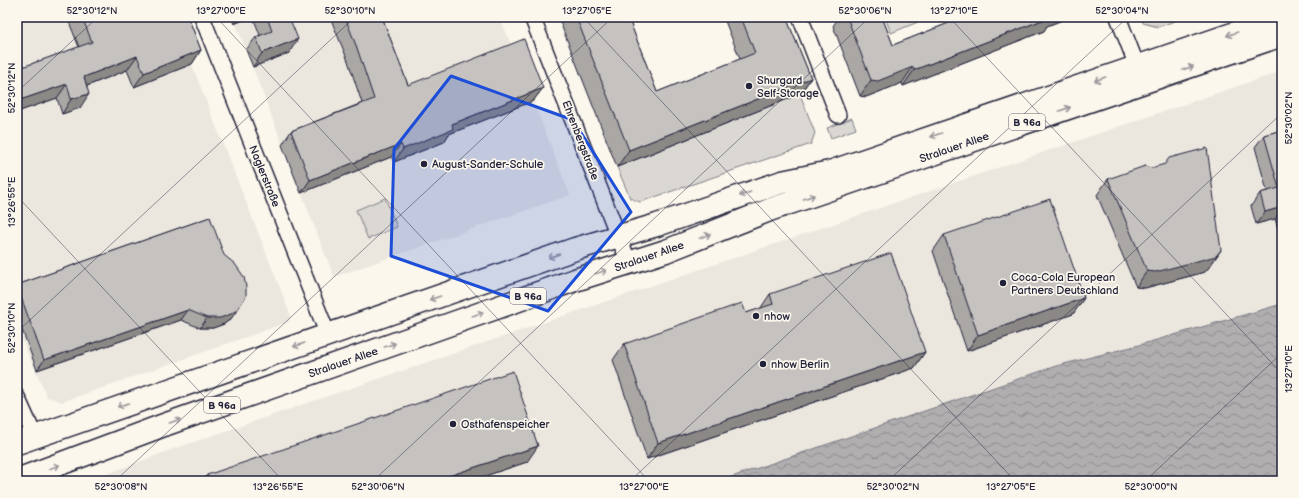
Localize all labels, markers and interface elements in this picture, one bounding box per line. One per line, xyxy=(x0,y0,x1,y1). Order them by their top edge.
text: 52°30'12"N xyxy=(66,5,118,17)
text: 13°27'00"E xyxy=(196,5,246,17)
text: 52°30'10"N xyxy=(324,5,376,17)
text: 13°27'05"E xyxy=(562,5,612,17)
text: 52°30'06"N xyxy=(838,5,892,17)
text: 13°27'10"E xyxy=(930,5,978,17)
text: 52°30'04"N xyxy=(1095,5,1149,17)
one-way arrow xyxy=(1225,31,1238,38)
text: 52°30'12"N xyxy=(6,62,18,114)
one-way arrow xyxy=(1181,63,1193,71)
place label: Shurgard Self-Storage xyxy=(757,74,819,100)
one-way arrow xyxy=(1093,76,1106,83)
marker: Shurgard Self-Storage xyxy=(744,81,754,91)
text: 52°30'02"N xyxy=(1283,91,1295,145)
street label: Ehrenbergstraße xyxy=(559,99,602,182)
one-way arrow xyxy=(1058,105,1070,113)
road number: B 96a xyxy=(1009,114,1045,130)
street label: Stralauer Allee xyxy=(918,129,991,165)
one-way arrow xyxy=(930,132,943,139)
street label: Naglerstraße xyxy=(246,144,283,209)
place label: August-Sander-Schule xyxy=(432,158,544,171)
marker: August-Sander-Schule xyxy=(419,159,429,169)
text: 13°26'55"E xyxy=(6,176,18,227)
one-way arrow xyxy=(740,191,752,199)
one-way arrow xyxy=(802,193,815,200)
one-way arrow xyxy=(699,232,711,239)
street label: Stralauer Allee xyxy=(613,238,686,274)
one-way arrow xyxy=(548,253,560,261)
one-way arrow xyxy=(595,268,608,275)
place label: Coca-Cola European Partners Deutschland xyxy=(1011,271,1119,297)
marker: Coca-Cola European Partners Deutschland xyxy=(998,278,1008,288)
road number: B 96a xyxy=(510,288,546,304)
one-way arrow xyxy=(429,295,442,302)
text: 52°30'10"N xyxy=(6,302,18,354)
one-way arrow xyxy=(472,310,485,317)
place label: nhow xyxy=(764,310,790,323)
marker: nhow xyxy=(751,311,761,321)
one-way arrow xyxy=(384,341,397,348)
one-way arrow xyxy=(293,342,306,349)
street label: Stralauer Allee xyxy=(307,344,380,380)
text: 13°27'10"E xyxy=(1283,345,1295,393)
place label: nhow Berlin xyxy=(771,358,829,371)
marker: nhow Berlin xyxy=(758,359,768,369)
road number: B 96a xyxy=(204,397,240,413)
one-way arrow xyxy=(118,402,130,410)
one-way arrow xyxy=(169,417,181,425)
place label: Osthafenspeicher xyxy=(461,418,551,431)
marker: Osthafenspeicher xyxy=(448,419,458,429)
one-way arrow xyxy=(47,462,59,470)
text: 52°30'08"N xyxy=(94,481,148,493)
text: 13°26'55"E xyxy=(253,481,304,493)
text: 52°30'06"N xyxy=(351,481,405,493)
text: 13°27'00"E xyxy=(619,481,669,493)
text: 52°30'02"N xyxy=(866,481,920,493)
text: 13°27'05"E xyxy=(986,481,1036,493)
text: 52°30'00"N xyxy=(1124,481,1178,493)

